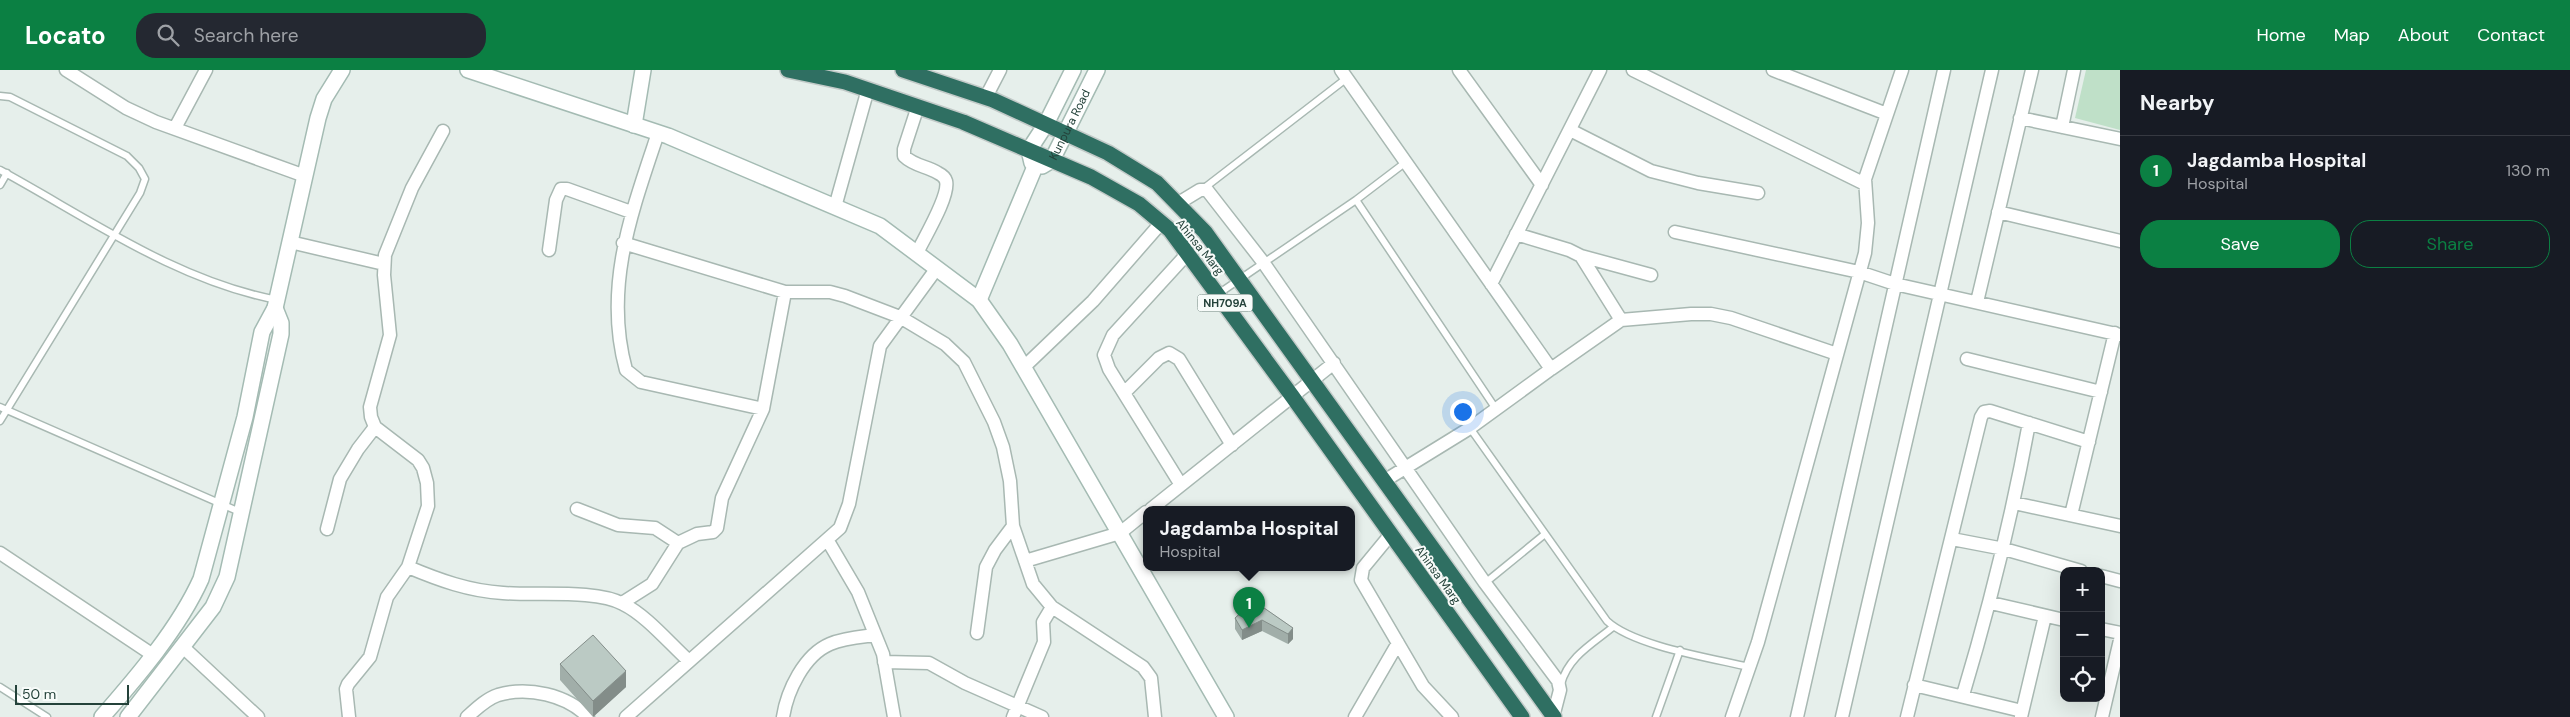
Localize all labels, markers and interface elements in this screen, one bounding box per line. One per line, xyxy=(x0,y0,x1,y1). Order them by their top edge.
search box xyxy=(136,13,486,58)
text: Locato xyxy=(25,20,106,51)
icon: search xyxy=(154,21,182,49)
text: Search here xyxy=(194,23,299,48)
text: Home xyxy=(2256,23,2306,47)
text: Map xyxy=(2334,23,2370,47)
text: About xyxy=(2398,23,2449,47)
text: Contact xyxy=(2477,23,2545,47)
street label: Kunpura Road xyxy=(1045,87,1094,163)
text: Nearby xyxy=(2140,89,2214,117)
text: Jagdamba Hospital xyxy=(2187,148,2366,173)
text: 1 xyxy=(2153,160,2159,181)
text: 130 m xyxy=(2506,160,2550,181)
text: Hospital xyxy=(2187,173,2248,194)
street label: Ahinsa Marg xyxy=(1172,216,1228,279)
button: Save xyxy=(2140,220,2340,268)
button: Share xyxy=(2350,220,2550,268)
road number: NH709A xyxy=(1198,294,1252,312)
your location xyxy=(1450,399,1476,425)
popup xyxy=(1143,506,1355,571)
text: Jagdamba Hospital xyxy=(1159,516,1339,541)
text: Hospital xyxy=(1159,541,1220,562)
street label: Ahinsa Marg xyxy=(1412,543,1465,607)
map controls xyxy=(2060,567,2105,702)
button: + xyxy=(2060,567,2105,612)
pin: 1 xyxy=(1233,587,1265,628)
button: − xyxy=(2060,612,2105,657)
button: locate xyxy=(2060,657,2105,702)
scale bar xyxy=(15,682,129,705)
text: 50 m xyxy=(22,685,56,703)

